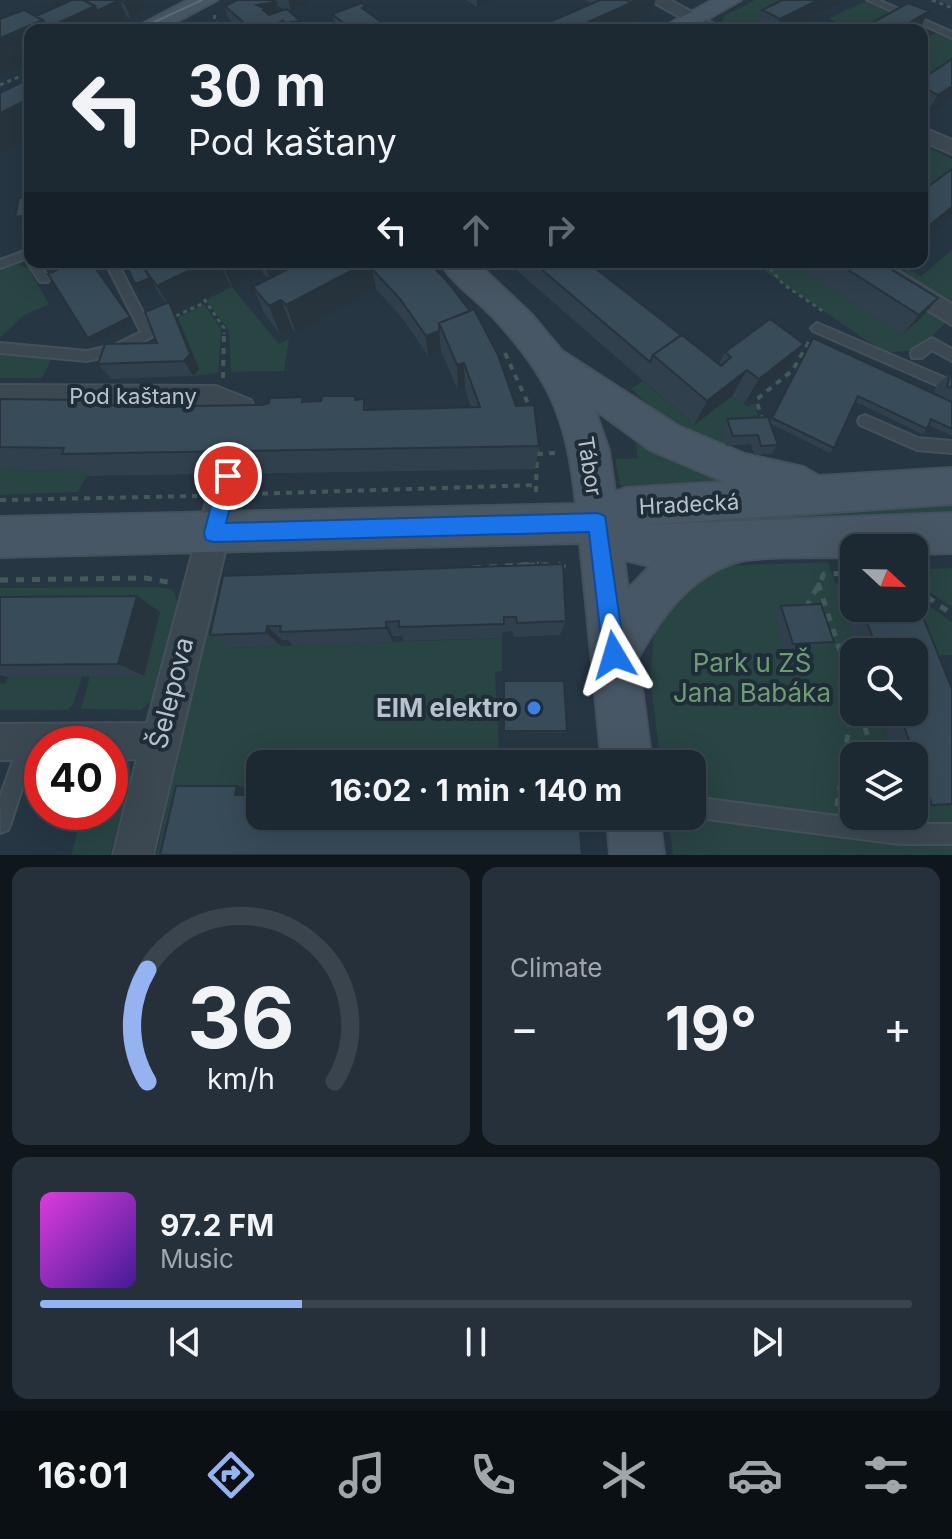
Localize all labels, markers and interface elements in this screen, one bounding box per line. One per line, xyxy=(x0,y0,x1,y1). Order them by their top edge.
text: 30 m xyxy=(188,52,326,120)
icon: left xyxy=(56,56,160,160)
text: Pod kaštany xyxy=(188,120,397,164)
icon: left xyxy=(370,208,414,252)
icon: ahead xyxy=(454,208,498,252)
icon: right xyxy=(538,208,582,252)
street label: Pod kaštany xyxy=(69,383,197,409)
street label: Tábor xyxy=(572,434,608,498)
pin xyxy=(194,442,262,510)
icon: arrive xyxy=(206,454,250,498)
street label: Hradecká xyxy=(638,488,740,520)
north arrow xyxy=(840,534,928,622)
map controls xyxy=(840,534,928,830)
position arrow xyxy=(572,613,656,697)
street label: Šelepova xyxy=(142,634,199,752)
button: search xyxy=(840,638,928,726)
park label: Park u ZŠ Jana Babáka xyxy=(673,647,831,708)
place label: EIM elektro xyxy=(376,692,518,723)
marker: EIM elektro xyxy=(525,699,543,717)
speed limit sign: 40 xyxy=(24,726,128,830)
button: layers xyxy=(840,742,928,830)
text: 16:02 · 1 min · 140 m xyxy=(330,772,622,808)
text: Climate xyxy=(510,952,602,983)
text: 36 xyxy=(187,967,295,1068)
text: 19° xyxy=(665,992,757,1064)
text: − xyxy=(510,1001,539,1055)
text: + xyxy=(883,1001,912,1055)
text: km/h xyxy=(207,1061,275,1096)
text: 97.2 FM xyxy=(160,1207,274,1243)
text: Music xyxy=(160,1243,234,1274)
icon: previous xyxy=(163,1320,207,1364)
icon: pause xyxy=(454,1320,498,1364)
icon: next xyxy=(745,1320,789,1364)
icon: directions xyxy=(203,1447,259,1503)
icon: music xyxy=(334,1447,390,1503)
icon: phone xyxy=(465,1447,521,1503)
icon: climate xyxy=(596,1447,652,1503)
icon: car xyxy=(727,1447,783,1503)
icon: filters xyxy=(858,1447,914,1503)
text: 16:01 xyxy=(38,1453,128,1497)

